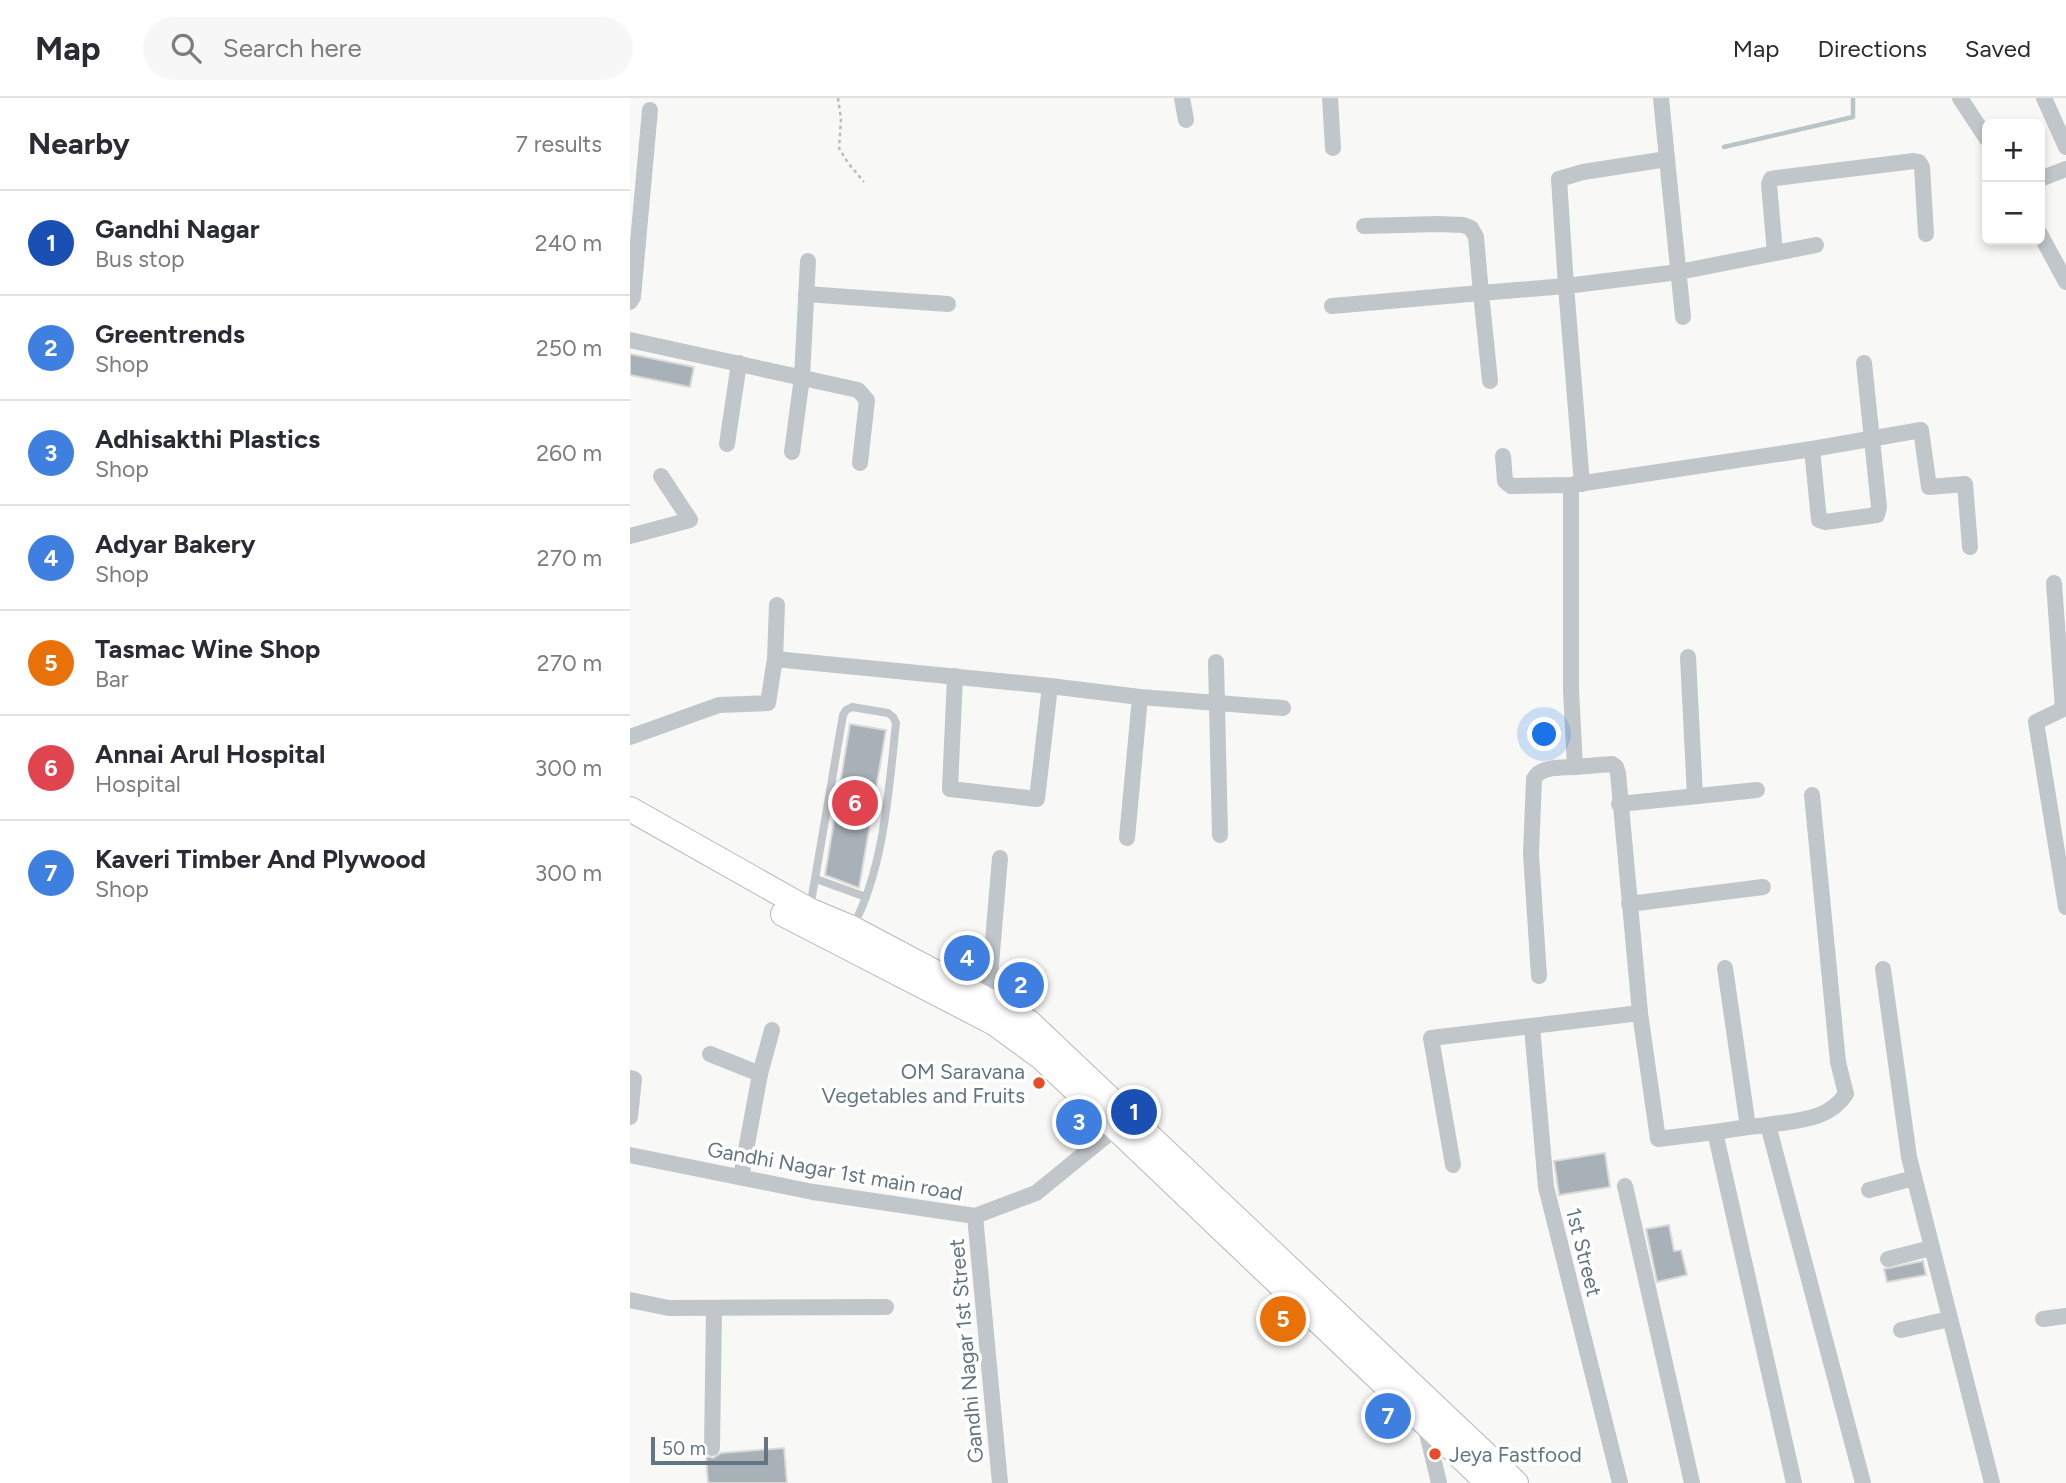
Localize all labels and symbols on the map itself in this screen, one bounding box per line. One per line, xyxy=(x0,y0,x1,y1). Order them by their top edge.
your location xyxy=(1527,717,1561,751)
pin: 6 xyxy=(832,777,878,829)
pin: 4 xyxy=(944,932,990,984)
pin: 2 xyxy=(998,959,1044,1011)
place label: OM Saravana Vegetables and Fruits xyxy=(822,1059,1025,1108)
marker: OM Saravana Vegetables and Fruits xyxy=(1031,1075,1047,1091)
pin: 1 xyxy=(1111,1086,1157,1138)
pin: 3 xyxy=(1056,1096,1102,1148)
street label: Gandhi Nagar 1st main road xyxy=(705,1136,965,1206)
street label: 1st Street xyxy=(1561,1205,1607,1299)
street label: Gandhi Nagar 1st Street xyxy=(944,1238,988,1464)
pin: 5 xyxy=(1260,1293,1306,1345)
pin: 7 xyxy=(1365,1390,1411,1442)
scale bar xyxy=(651,1434,768,1466)
place label: Jeya Fastfood xyxy=(1449,1442,1582,1467)
marker: Jeya Fastfood xyxy=(1427,1446,1443,1462)

